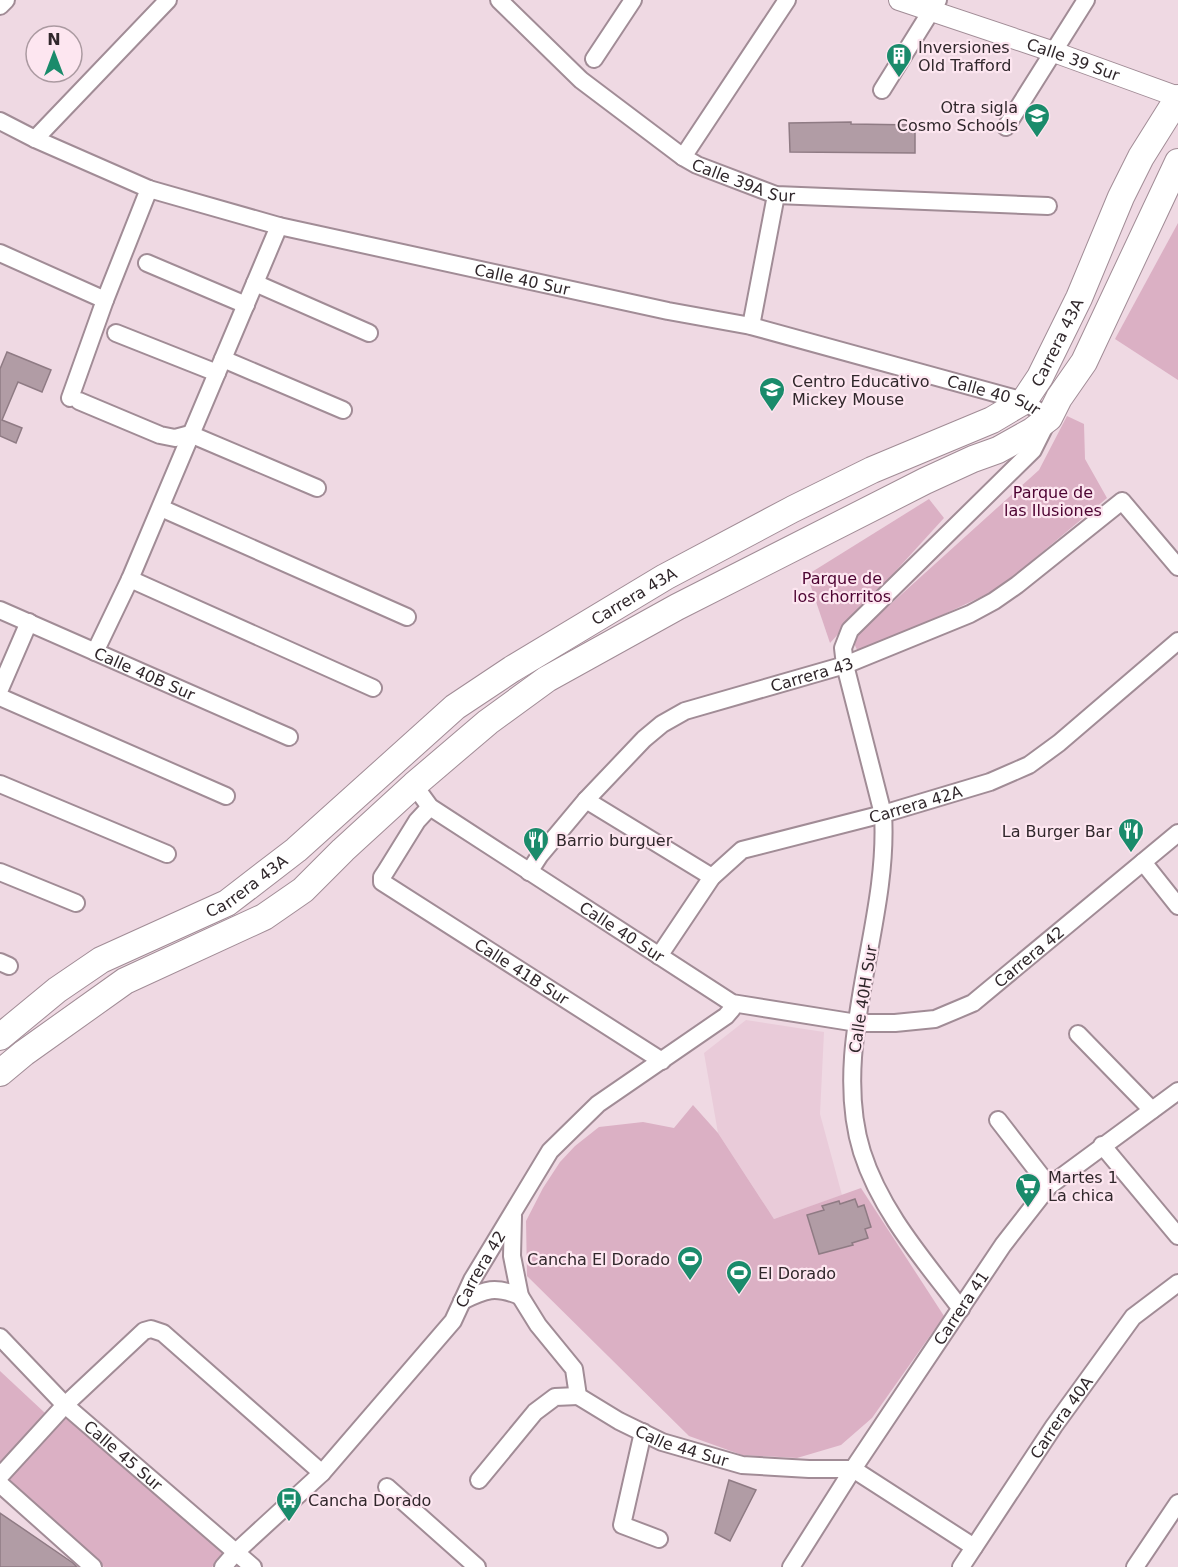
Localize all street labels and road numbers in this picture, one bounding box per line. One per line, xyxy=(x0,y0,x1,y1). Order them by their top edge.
street label: Calle 39 Sur xyxy=(1024,34,1123,85)
street label: Calle 39A Sur xyxy=(689,155,796,205)
street label: Calle 40 Sur xyxy=(473,260,572,299)
street label: Carrera 43A xyxy=(1027,295,1087,390)
street label: Calle 40 Sur xyxy=(945,371,1045,419)
street label: Carrera 43A xyxy=(588,563,680,629)
street label: Calle 40B Sur xyxy=(91,643,198,704)
street label: Carrera 43 xyxy=(768,653,856,695)
street label: Carrera 42A xyxy=(867,781,964,827)
street label: Carrera 43A xyxy=(203,851,291,921)
street label: Calle 40 Sur xyxy=(576,897,668,966)
street label: Carrera 42 xyxy=(990,922,1068,991)
street label: Calle 41B Sur xyxy=(471,934,573,1009)
street label: Calle 40H Sur xyxy=(845,943,881,1054)
street label: Carrera 42 xyxy=(451,1227,509,1310)
street label: Carrera 41 xyxy=(929,1267,993,1348)
street label: Carrera 40A xyxy=(1026,1372,1096,1462)
street label: Calle 45 Sur xyxy=(80,1416,167,1494)
street label: Calle 44 Sur xyxy=(632,1421,731,1470)

